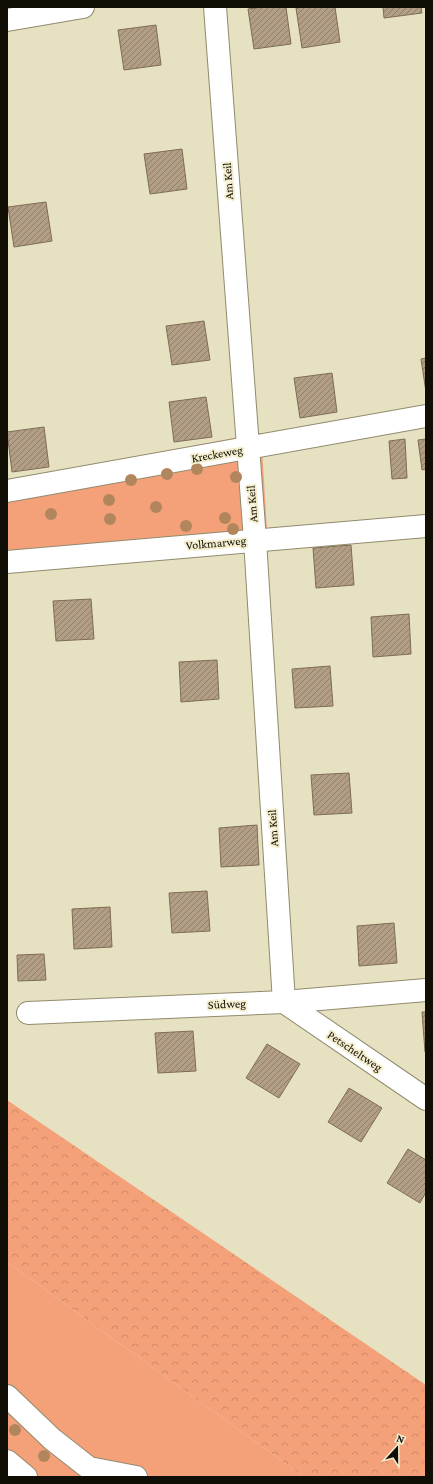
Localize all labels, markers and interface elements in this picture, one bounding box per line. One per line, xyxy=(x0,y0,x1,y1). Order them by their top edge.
street label: Am Keil xyxy=(220,162,236,200)
street label: Kreckeweg xyxy=(190,443,244,465)
street label: Am Keil xyxy=(243,485,261,523)
street label: Volkmarweg xyxy=(185,533,247,553)
street label: Am Keil xyxy=(265,809,281,847)
street label: Südweg xyxy=(208,996,246,1012)
street label: Petscheltweg xyxy=(325,1028,385,1075)
north arrow xyxy=(377,1428,417,1468)
text: N xyxy=(395,1432,407,1446)

